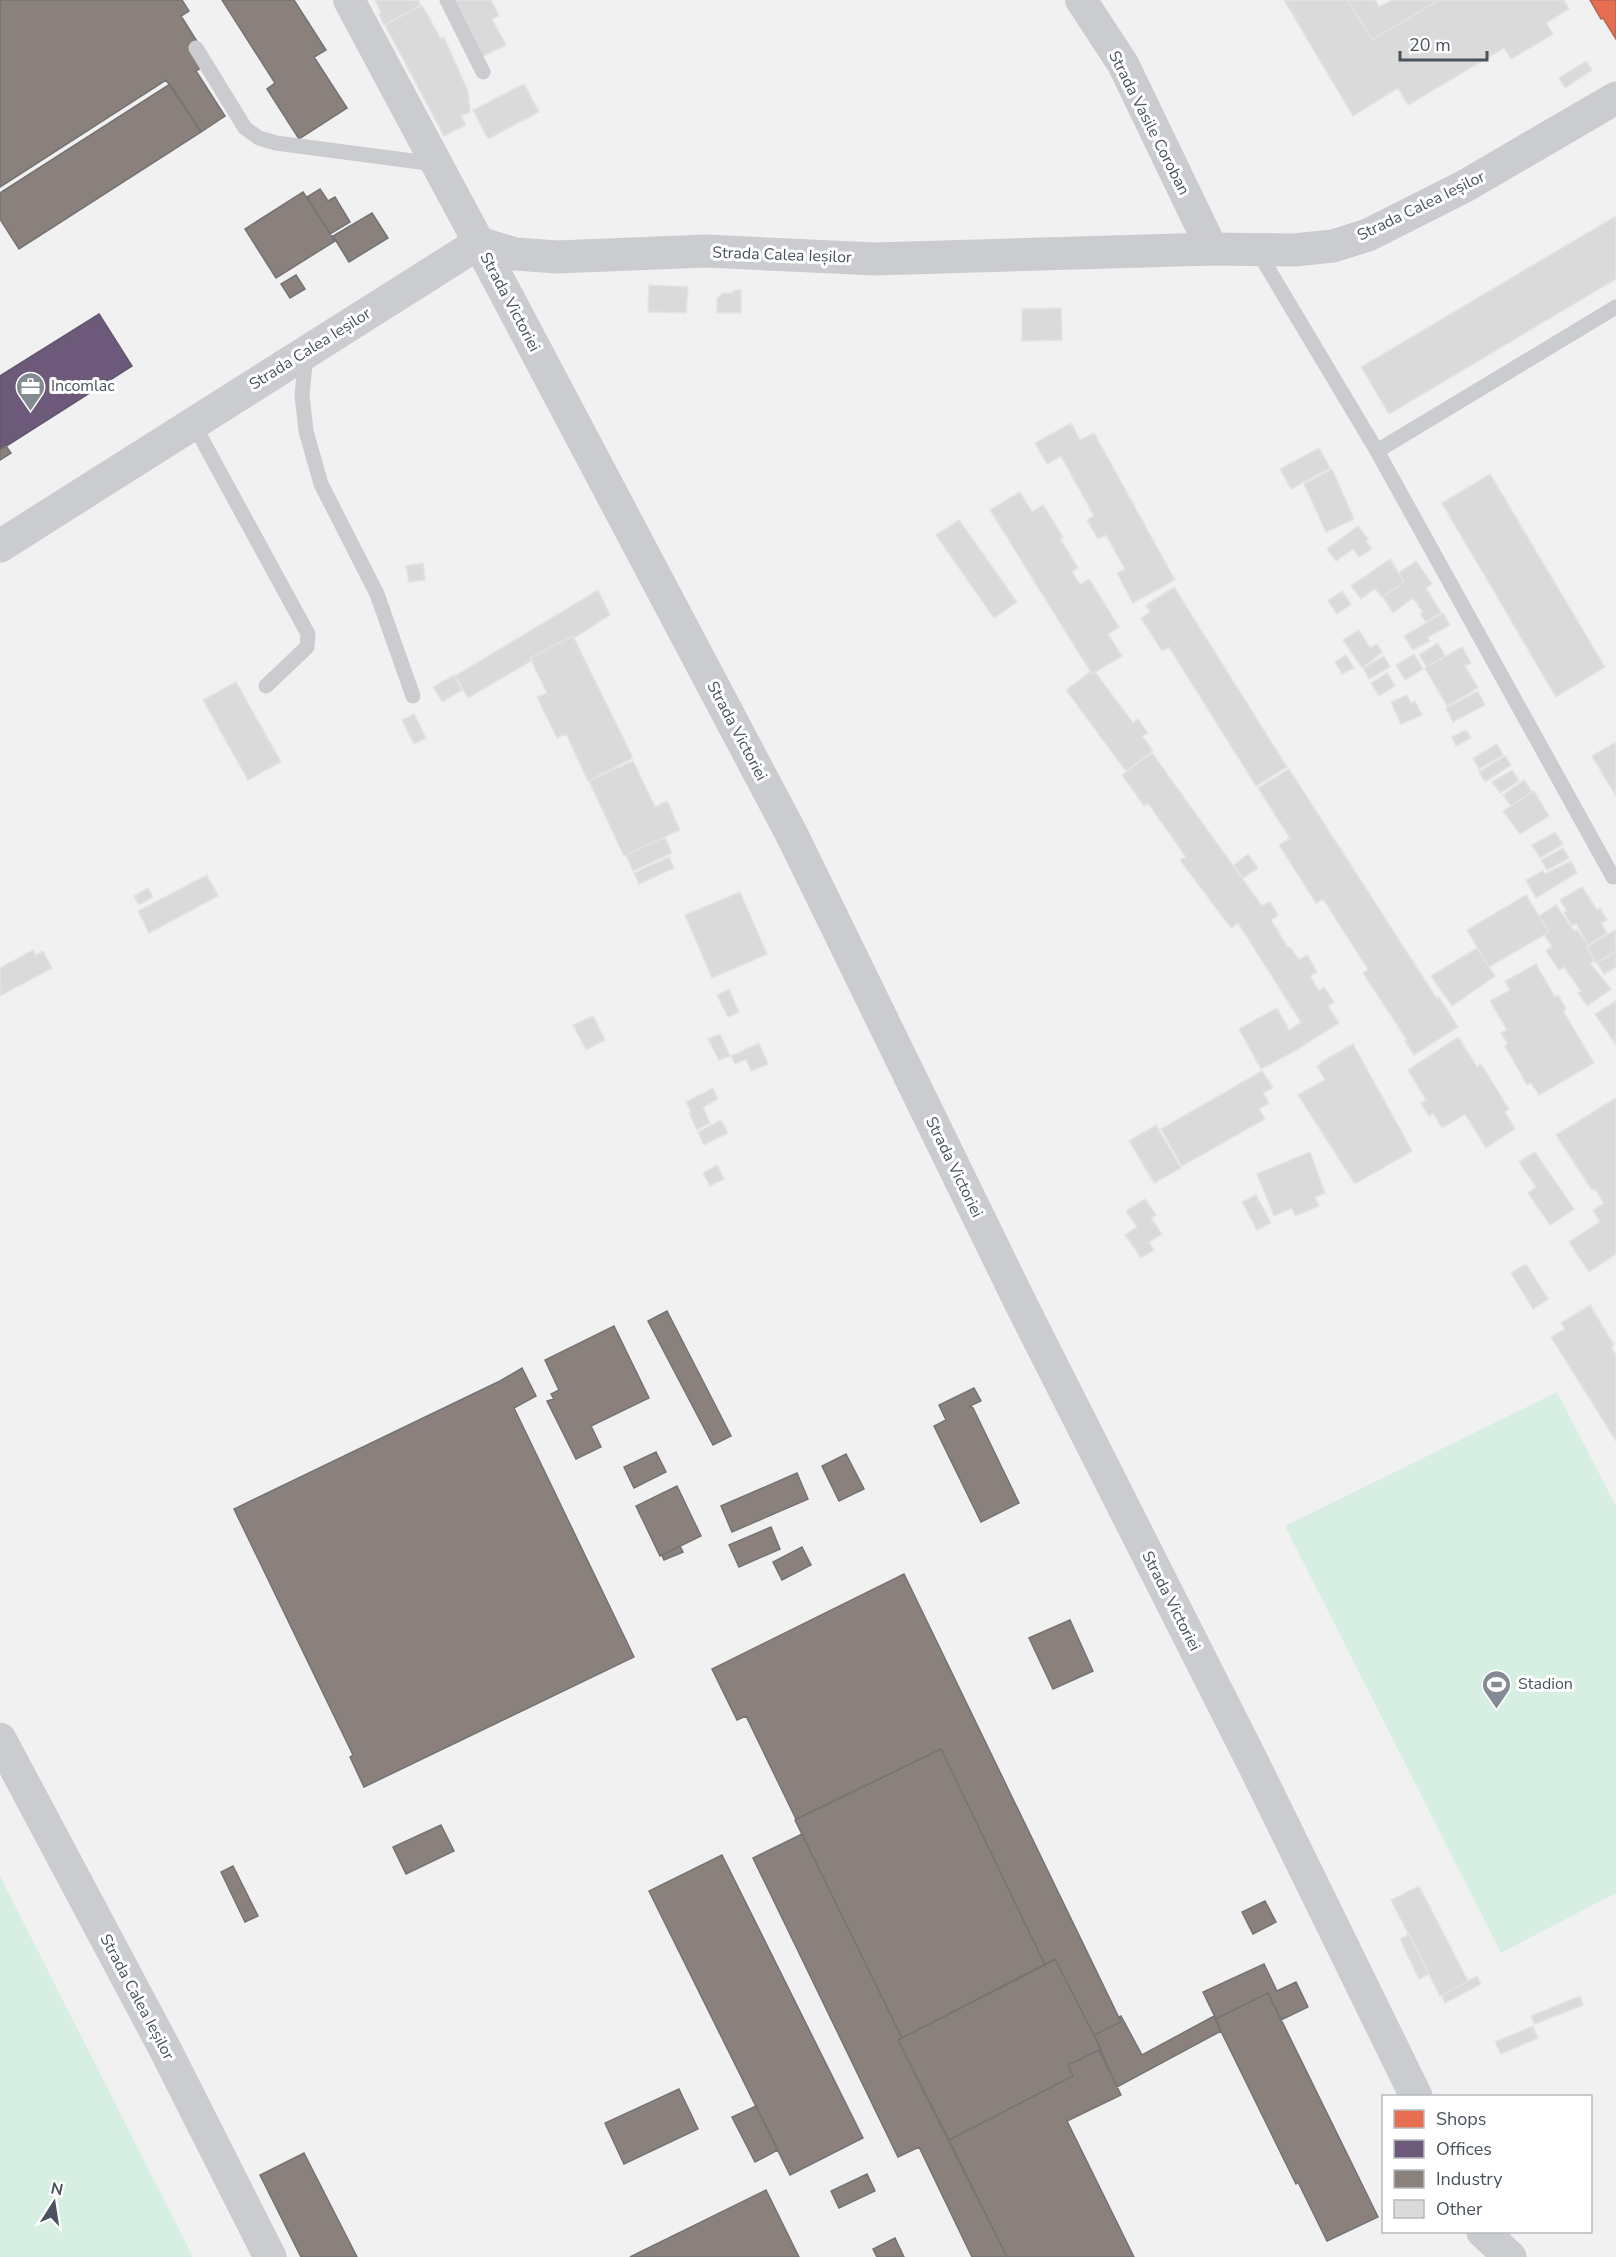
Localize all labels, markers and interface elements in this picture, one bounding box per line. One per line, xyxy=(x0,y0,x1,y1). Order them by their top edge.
scale bar xyxy=(1400,24,1487,62)
text: 20 m xyxy=(1409,33,1451,57)
street label: Strada Vasile Coroban xyxy=(1103,47,1195,199)
street label: Strada Calea Ieșilor xyxy=(1353,165,1489,246)
street label: Strada Calea Ieșilor xyxy=(712,242,852,268)
street label: Strada Victoriei xyxy=(475,248,545,356)
street label: Strada Calea Ieșilor xyxy=(245,303,375,395)
office icon: Incomlac xyxy=(14,370,46,412)
place label: Incomlac xyxy=(51,375,115,397)
street label: Strada Victoriei xyxy=(702,677,772,785)
street label: Strada Victoriei xyxy=(920,1113,988,1221)
street label: Strada Victoriei xyxy=(1136,1547,1206,1655)
sports icon: Stadion xyxy=(1481,1668,1513,1710)
place label: Stadion xyxy=(1518,1673,1573,1695)
street label: Strada Calea Ieșilor xyxy=(95,1930,180,2064)
legend xyxy=(1382,2095,1592,2233)
text: Shops xyxy=(1436,2107,1486,2131)
text: Offices xyxy=(1436,2137,1492,2161)
text: Industry xyxy=(1436,2167,1503,2191)
north arrow xyxy=(24,2173,84,2233)
text: N xyxy=(49,2177,65,2201)
text: Other xyxy=(1436,2197,1483,2221)

